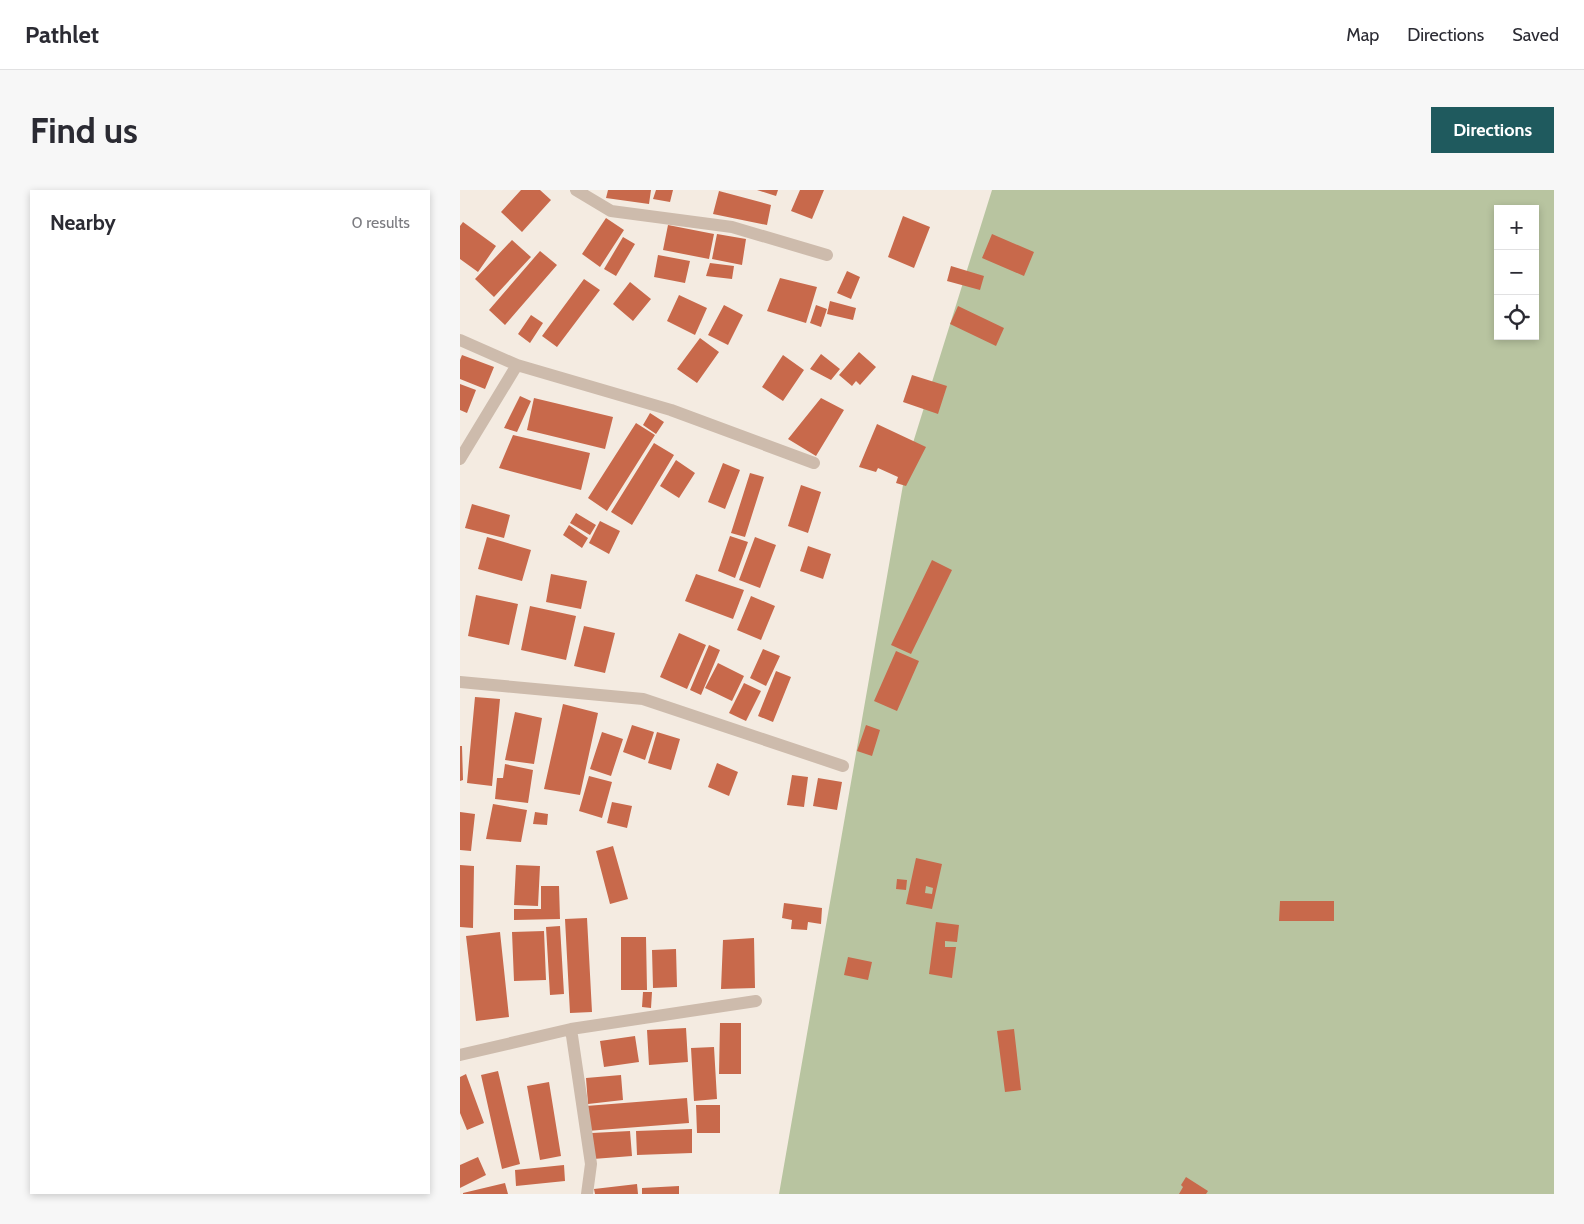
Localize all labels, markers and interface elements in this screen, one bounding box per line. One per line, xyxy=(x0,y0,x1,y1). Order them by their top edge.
text: Pathlet xyxy=(25,20,99,49)
text: Map xyxy=(1346,24,1379,46)
text: Directions xyxy=(1407,24,1484,46)
text: Saved xyxy=(1512,24,1559,46)
button: Directions xyxy=(1431,107,1554,153)
text: Find us xyxy=(30,109,138,152)
map controls xyxy=(1494,205,1539,340)
button: + xyxy=(1494,205,1539,250)
text: Nearby xyxy=(50,210,116,235)
text: 0 results xyxy=(351,213,410,232)
button: − xyxy=(1494,250,1539,295)
button: locate xyxy=(1494,295,1539,340)

